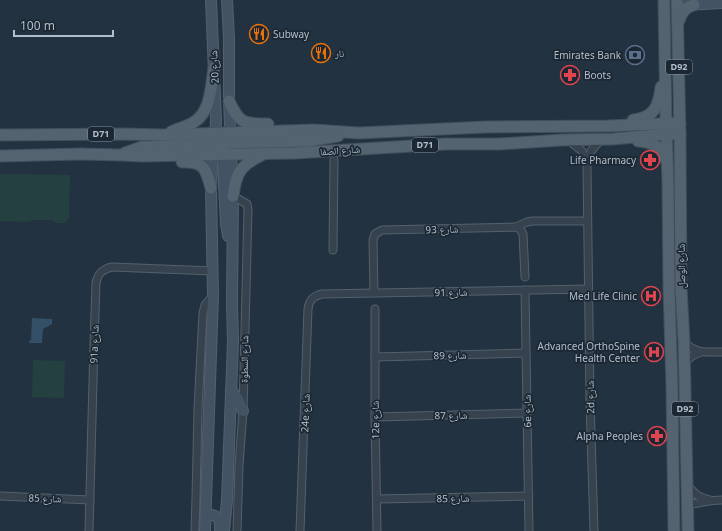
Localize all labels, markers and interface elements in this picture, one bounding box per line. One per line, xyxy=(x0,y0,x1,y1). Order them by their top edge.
scale bar xyxy=(14,12,113,38)
text: 100 m xyxy=(20,17,55,34)
restaurant icon: Subway xyxy=(248,23,270,45)
place label: Subway xyxy=(273,27,310,41)
restaurant icon: نار xyxy=(310,42,332,64)
bank icon: Emirates Bank xyxy=(624,44,646,66)
place label: نار xyxy=(334,46,344,60)
place label: Emirates Bank xyxy=(554,48,622,62)
street label: شارع 20 xyxy=(206,50,222,84)
road number: D92 xyxy=(666,60,692,74)
pharmacy icon: Boots xyxy=(559,64,581,86)
place label: Boots xyxy=(584,68,611,82)
road number: D71 xyxy=(88,127,114,141)
road number: D71 xyxy=(412,138,438,152)
street label: شارع الصفا xyxy=(319,142,361,158)
pharmacy icon: Life Pharmacy xyxy=(639,149,661,171)
place label: Life Pharmacy xyxy=(570,153,637,167)
street label: شارع 93 xyxy=(425,221,459,237)
street label: شارع الوصل xyxy=(674,243,688,288)
street label: شارع 91 xyxy=(434,285,468,299)
hospital icon: Med Life Clinic xyxy=(640,285,662,307)
place label: Med Life Clinic xyxy=(569,289,637,303)
street label: 91a شارع xyxy=(86,324,102,364)
street label: شارع السطوة xyxy=(237,335,251,383)
place label: Advanced OrthoSpine Health Center xyxy=(538,339,640,365)
hospital icon: Advanced OrthoSpine Health Center xyxy=(643,341,665,363)
street label: شارع 89 xyxy=(433,348,467,362)
street label: 2d شارع xyxy=(583,380,597,414)
street label: 24e شارع xyxy=(297,393,313,433)
street label: 6e شارع xyxy=(520,394,534,428)
street label: 12e شارع xyxy=(368,400,382,439)
road number: D92 xyxy=(672,402,698,416)
street label: شارع 87 xyxy=(434,408,468,422)
pharmacy icon: Alpha Peoples xyxy=(646,425,668,447)
place label: Alpha Peoples xyxy=(577,429,643,443)
street label: شارع 85 xyxy=(28,490,62,506)
street label: شارع 85 xyxy=(436,491,470,505)

